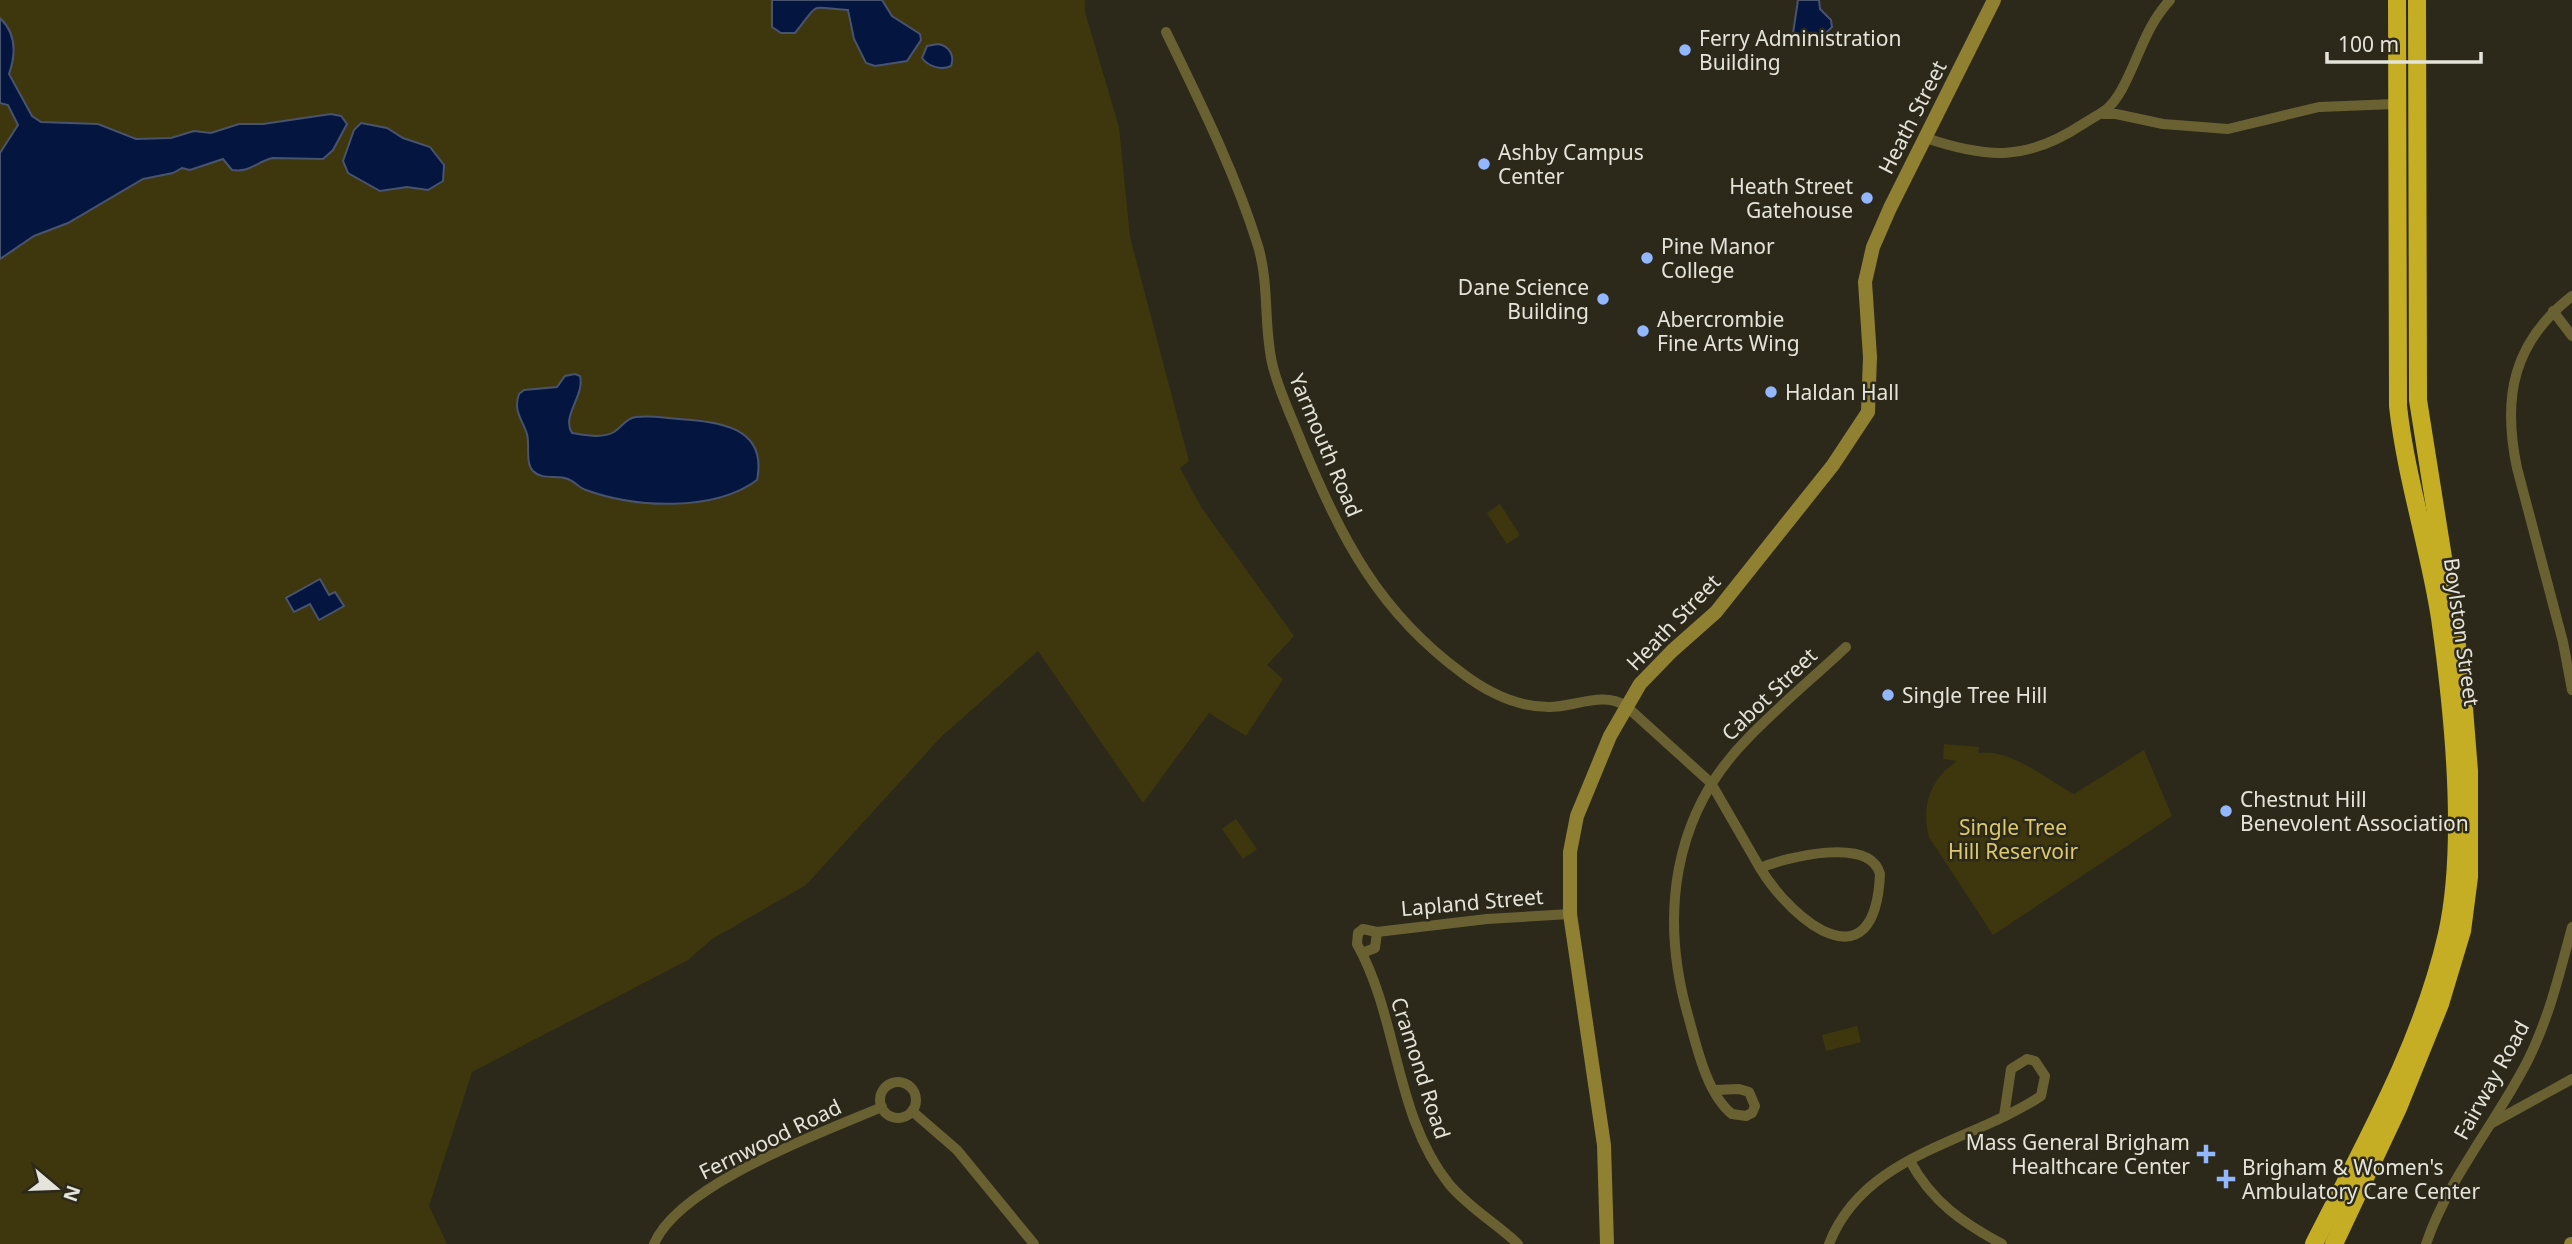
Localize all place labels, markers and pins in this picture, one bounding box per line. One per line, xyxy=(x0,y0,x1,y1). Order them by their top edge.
place label: Ferry Administration Building xyxy=(1699,24,1901,76)
marker: Ferry Administration Building xyxy=(1677,42,1693,58)
place label: Ashby Campus Center xyxy=(1498,138,1644,190)
marker: Ashby Campus Center xyxy=(1476,156,1492,172)
place label: Heath Street Gatehouse xyxy=(1729,172,1853,224)
marker: Heath Street Gatehouse xyxy=(1859,190,1875,206)
place label: Pine Manor College xyxy=(1661,232,1775,284)
marker: Pine Manor College xyxy=(1639,250,1655,266)
place label: Dane Science Building xyxy=(1458,273,1589,325)
marker: Dane Science Building xyxy=(1595,291,1611,307)
place label: Abercrombie Fine Arts Wing xyxy=(1657,305,1800,357)
marker: Abercrombie Fine Arts Wing xyxy=(1635,323,1651,339)
place label: Haldan Hall xyxy=(1785,378,1899,406)
marker: Haldan Hall xyxy=(1763,384,1779,400)
place label: Single Tree Hill xyxy=(1902,681,2047,709)
marker: Single Tree Hill xyxy=(1880,687,1896,703)
place label: Chestnut Hill Benevolent Association xyxy=(2240,785,2469,837)
marker: Chestnut Hill Benevolent Association xyxy=(2218,803,2234,819)
place label: Mass General Brigham Healthcare Center xyxy=(1966,1128,2190,1180)
marker: Mass General Brigham Healthcare Center xyxy=(2196,1144,2216,1164)
place label: Brigham & Women's Ambulatory Care Center xyxy=(2242,1153,2480,1205)
marker: Brigham & Women's Ambulatory Care Center xyxy=(2216,1169,2236,1189)

